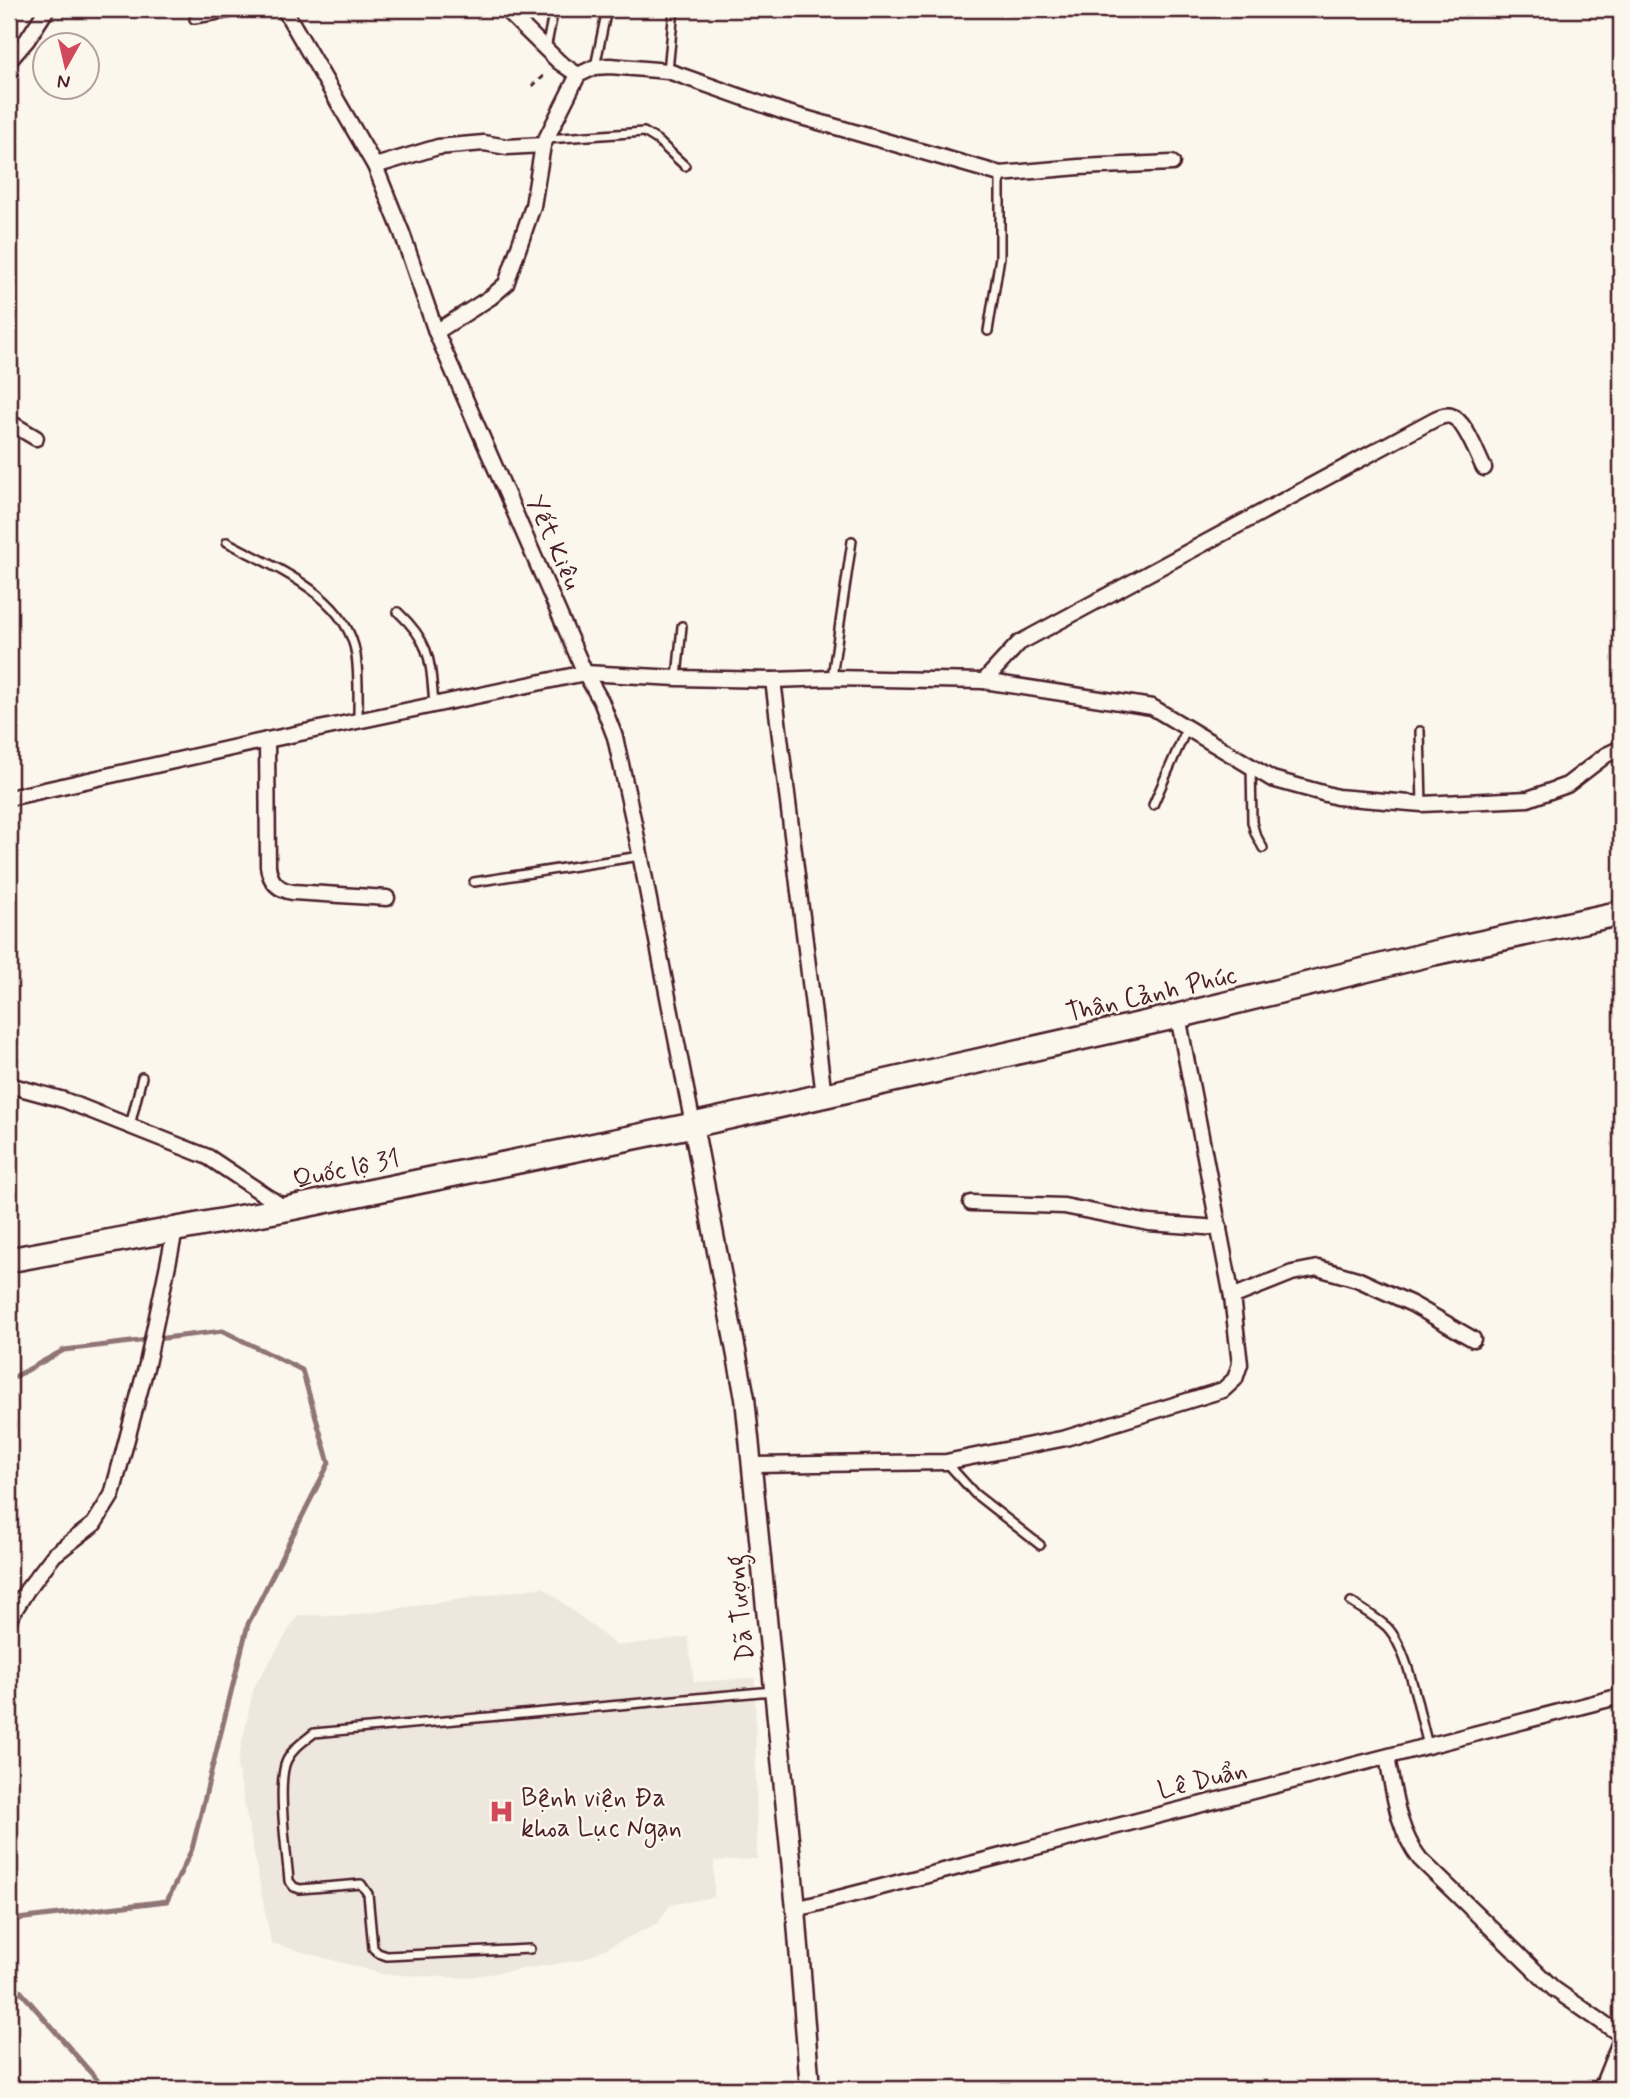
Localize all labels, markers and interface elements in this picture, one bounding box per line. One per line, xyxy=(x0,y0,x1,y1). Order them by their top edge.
north arrow xyxy=(32,32,102,102)
text: N xyxy=(56,68,72,95)
street label: Yết Kiêu xyxy=(517,490,589,595)
street label: Thân Cảnh Phúc xyxy=(1063,959,1240,1031)
street label: Quốc lộ 31 xyxy=(290,1142,403,1198)
street label: Dã Tượng xyxy=(719,1553,766,1663)
street label: Lê Duẩn xyxy=(1154,1753,1251,1808)
place label: Bệnh viện Đa khoa Lục Ngạn xyxy=(521,1782,682,1848)
hospital icon: Bệnh viện Đa khoa Lục Ngạn xyxy=(487,1798,515,1826)

